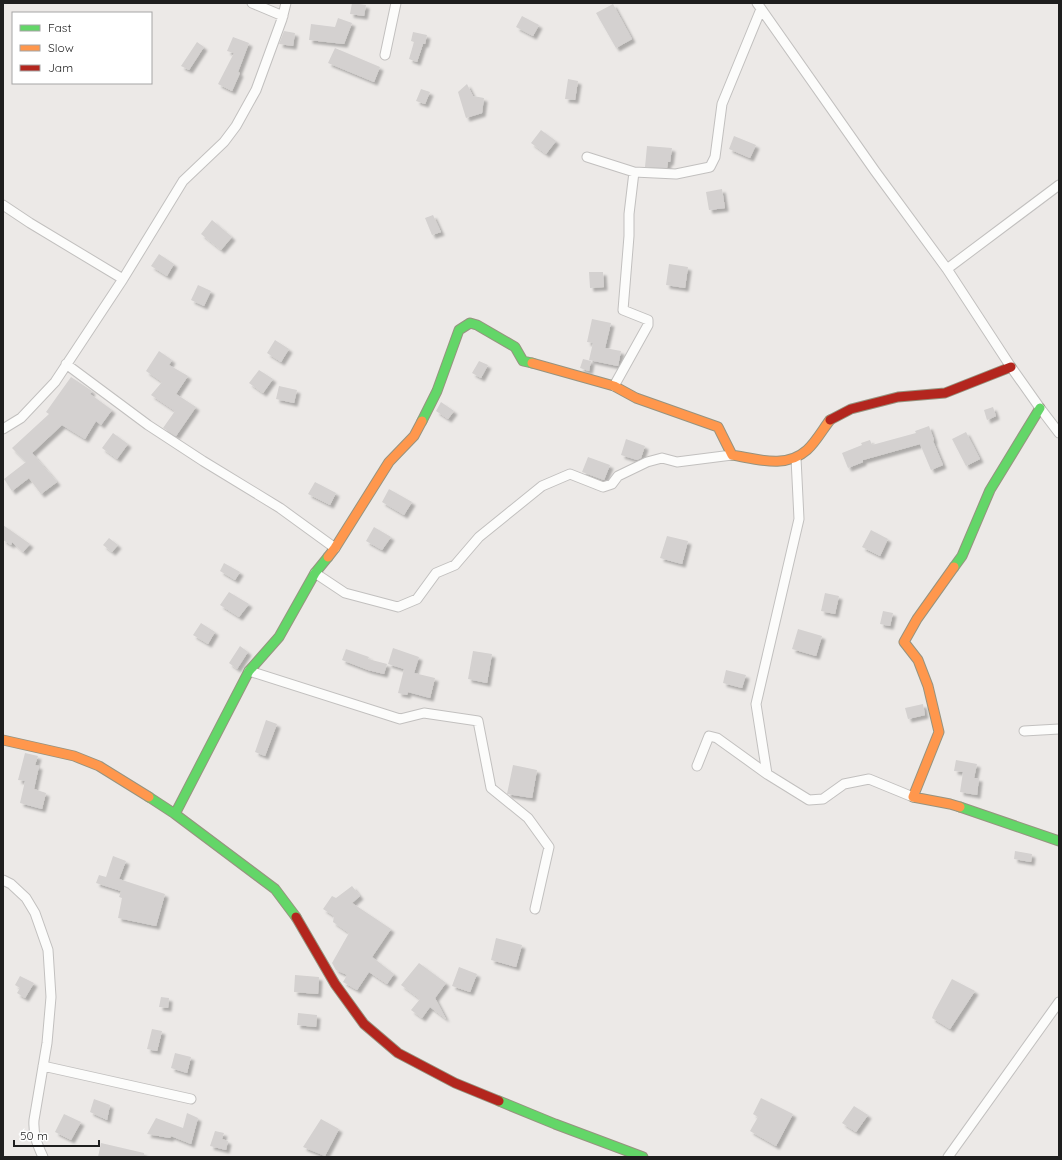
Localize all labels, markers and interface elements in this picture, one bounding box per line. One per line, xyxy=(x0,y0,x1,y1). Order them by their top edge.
legend xyxy=(12,12,152,84)
text: Fast xyxy=(48,20,72,35)
text: Slow xyxy=(48,40,74,55)
text: Jam xyxy=(48,60,73,75)
scale bar xyxy=(14,1122,99,1148)
text: 50 m xyxy=(20,1128,48,1143)

